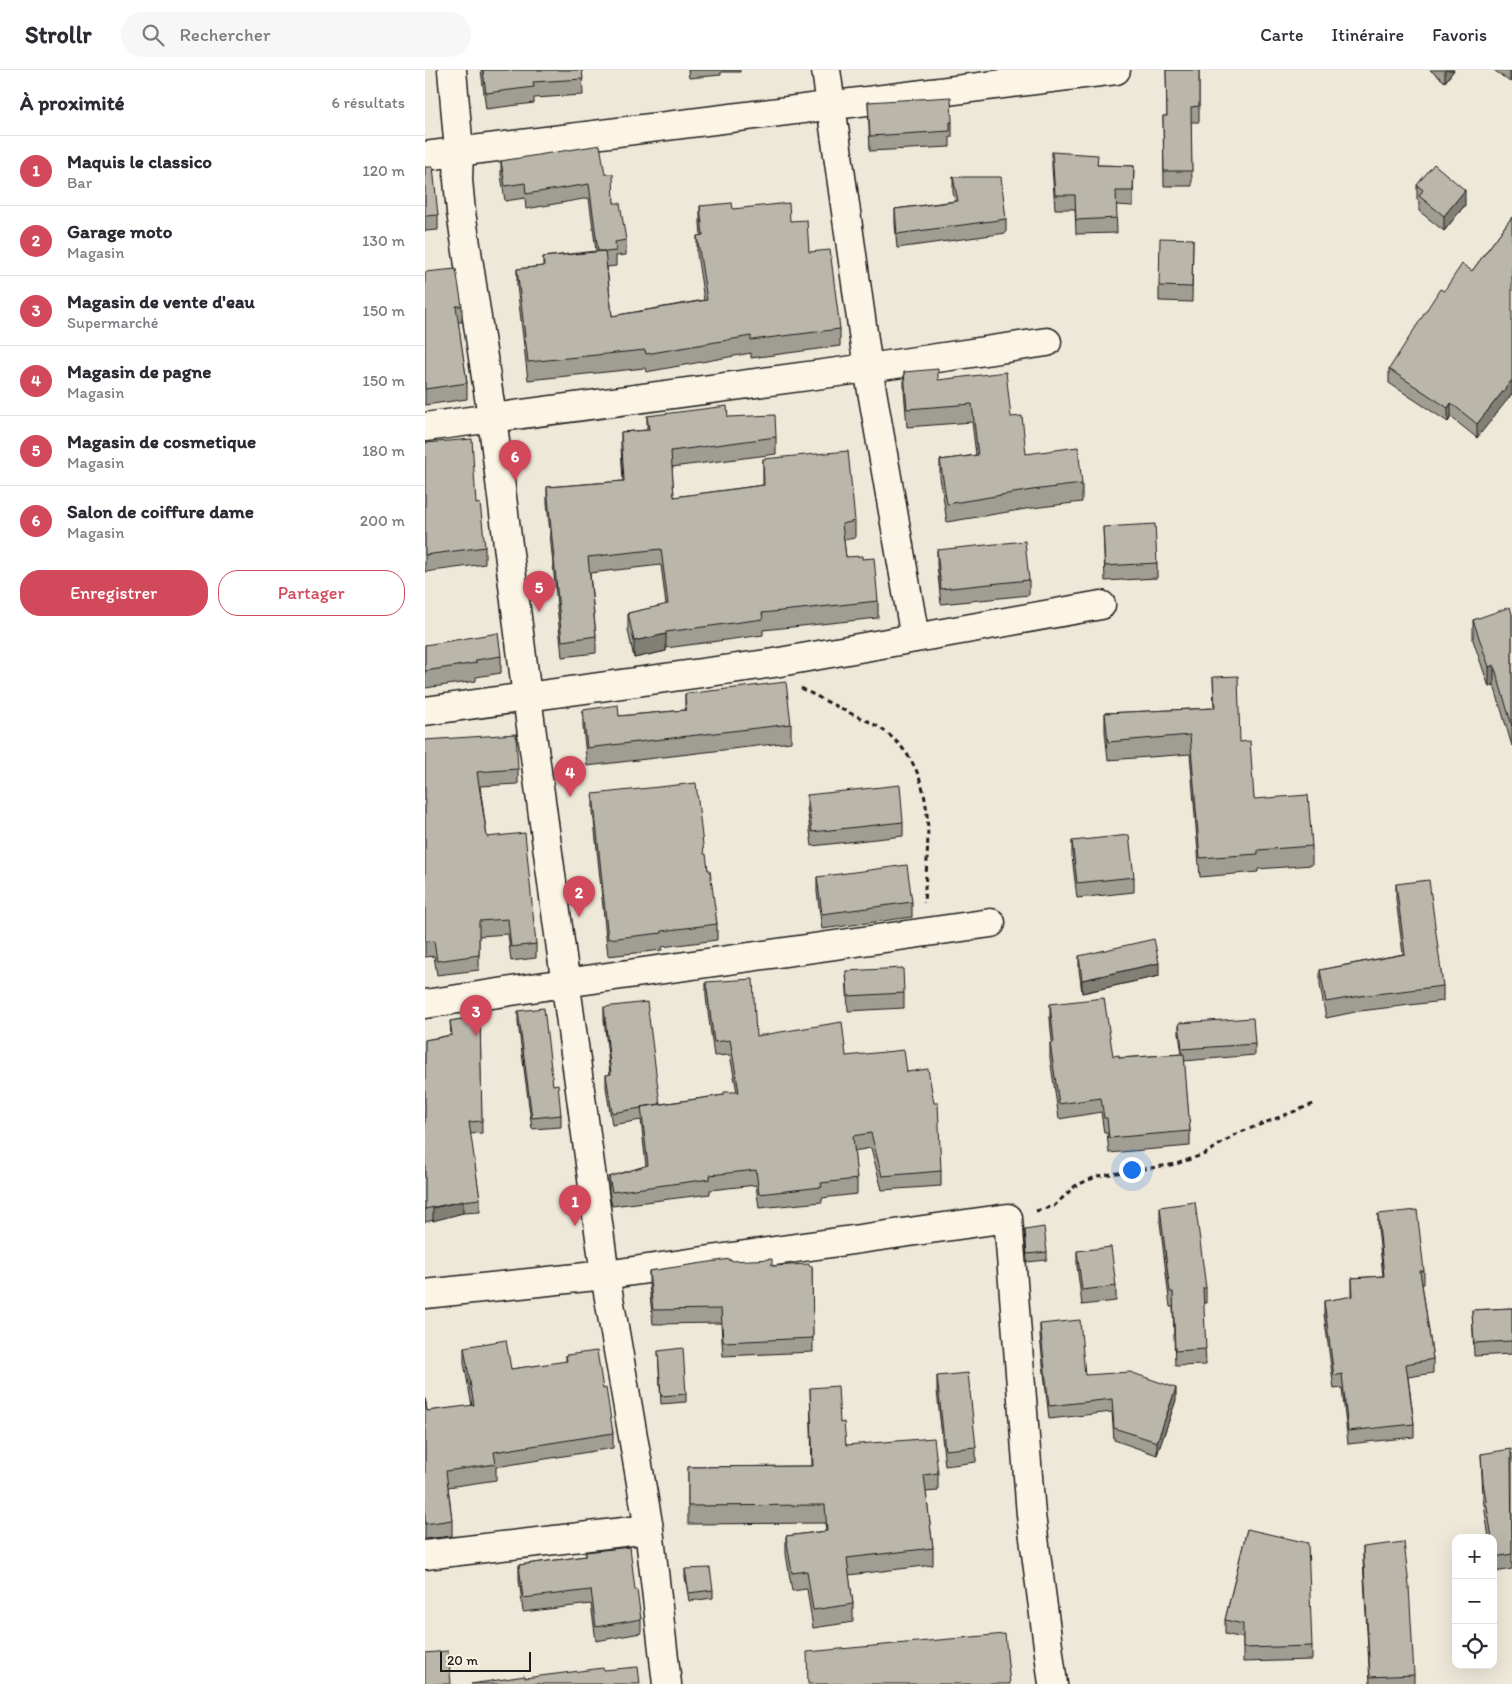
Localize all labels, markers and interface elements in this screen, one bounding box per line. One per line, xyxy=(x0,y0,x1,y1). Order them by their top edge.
search box xyxy=(121,12,471,57)
text: Strollr xyxy=(25,20,91,49)
icon: search xyxy=(139,21,167,49)
text: Rechercher xyxy=(179,23,270,46)
text: Carte xyxy=(1260,24,1304,46)
text: Itinéraire xyxy=(1332,24,1404,46)
text: Favoris xyxy=(1432,24,1487,46)
text: À proximité xyxy=(20,90,125,115)
text: 6 résultats xyxy=(331,93,405,112)
text: Maquis le classico xyxy=(67,150,212,173)
text: 1 xyxy=(32,161,40,180)
text: 120 m xyxy=(362,161,405,180)
text: Bar xyxy=(67,173,92,192)
text: Garage moto xyxy=(67,220,172,243)
text: 2 xyxy=(32,231,40,250)
text: 130 m xyxy=(362,231,405,250)
text: Magasin xyxy=(67,243,124,262)
text: Magasin de vente d'eau xyxy=(67,290,255,313)
text: 3 xyxy=(32,301,40,320)
text: 150 m xyxy=(362,301,405,320)
text: Supermarché xyxy=(67,313,159,332)
text: Magasin de pagne xyxy=(67,360,211,383)
text: 4 xyxy=(31,371,41,390)
text: 150 m xyxy=(362,371,405,390)
text: Magasin xyxy=(67,383,124,402)
text: Magasin de cosmetique xyxy=(67,430,256,453)
pin: 6 xyxy=(499,440,531,481)
text: 5 xyxy=(32,441,40,460)
text: 180 m xyxy=(362,441,405,460)
text: Magasin xyxy=(67,453,124,472)
text: Salon de coiffure dame xyxy=(67,500,254,523)
text: 6 xyxy=(32,511,40,530)
text: 200 m xyxy=(360,511,405,530)
text: Magasin xyxy=(67,523,124,542)
button: Enregistrer xyxy=(20,570,208,616)
button: Partager xyxy=(218,570,405,616)
pin: 5 xyxy=(523,571,555,612)
pin: 4 xyxy=(554,756,586,797)
pin: 2 xyxy=(563,876,595,917)
pin: 3 xyxy=(460,995,492,1036)
your location xyxy=(1119,1157,1145,1183)
pin: 1 xyxy=(559,1185,591,1226)
map controls xyxy=(1452,1534,1497,1669)
button: + xyxy=(1452,1534,1497,1579)
button: − xyxy=(1452,1579,1497,1624)
button: locate xyxy=(1452,1624,1497,1669)
scale bar xyxy=(440,1649,531,1672)
text: 20 m xyxy=(447,1652,478,1669)

